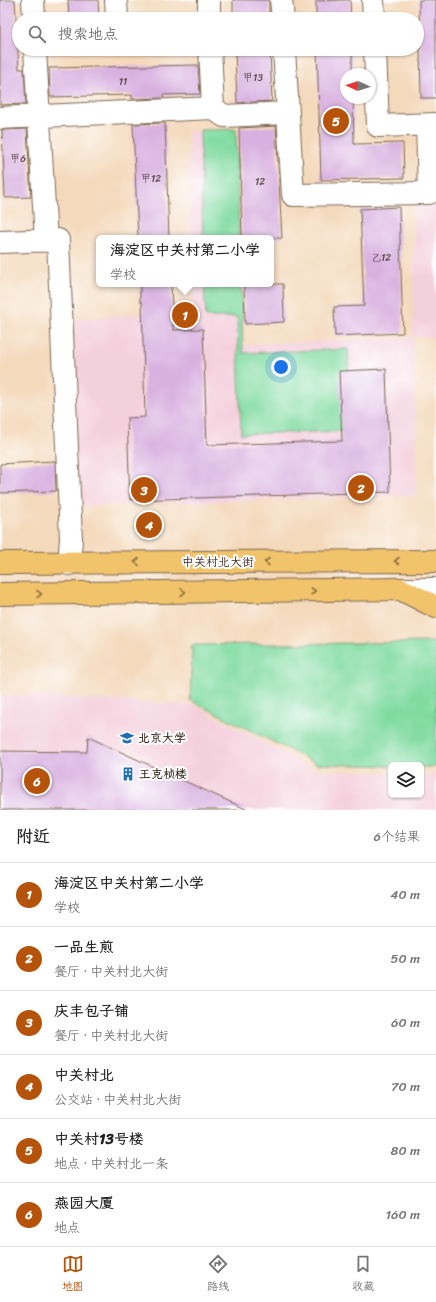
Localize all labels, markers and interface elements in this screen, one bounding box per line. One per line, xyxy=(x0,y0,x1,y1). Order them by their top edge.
search box xyxy=(12,12,424,56)
text: 搜索地点 xyxy=(58,21,118,47)
icon: search xyxy=(26,23,48,45)
north arrow xyxy=(340,68,376,104)
house number: 甲13 xyxy=(243,69,263,87)
house number: 11 xyxy=(119,73,127,91)
pin: 5 xyxy=(323,106,349,136)
house number: 甲6 xyxy=(10,150,26,168)
house number: 甲12 xyxy=(141,170,161,188)
house number: 12 xyxy=(255,173,265,191)
popup xyxy=(96,235,274,287)
text: 海淀区中关村第二小学 xyxy=(110,237,260,263)
house number: 乙12 xyxy=(371,249,391,267)
text: 学校 xyxy=(110,263,136,286)
pin: 1 xyxy=(172,300,198,330)
your location xyxy=(271,357,291,377)
pin: 2 xyxy=(348,473,374,503)
pin: 3 xyxy=(131,475,157,505)
pin: 4 xyxy=(136,510,162,540)
street label: 中关村北大街 xyxy=(182,551,254,573)
one-way arrow xyxy=(394,557,400,565)
one-way arrow xyxy=(134,558,140,567)
one-way arrow xyxy=(264,558,270,566)
one-way arrow xyxy=(310,586,316,595)
one-way arrow xyxy=(180,588,186,596)
one-way arrow xyxy=(36,590,42,598)
place label: 北京大学 xyxy=(138,727,186,749)
school or university icon: 北京大学 xyxy=(119,730,135,746)
map controls xyxy=(388,762,424,798)
button: layers xyxy=(388,762,424,798)
place label: 王克桢楼 xyxy=(139,763,187,785)
pin: 6 xyxy=(24,766,50,796)
building icon: 王克桢楼 xyxy=(120,766,136,782)
text: 附近 xyxy=(16,821,50,851)
text: 6个结果 xyxy=(374,825,420,848)
text: 海淀区中关村第二小学 xyxy=(54,870,204,896)
text: 1 xyxy=(26,883,32,906)
text: 40 m xyxy=(390,883,420,906)
text: 学校 xyxy=(54,896,80,919)
text: 一品生煎 xyxy=(54,934,114,960)
text: 2 xyxy=(25,947,33,970)
text: 50 m xyxy=(390,947,420,970)
text: 餐厅 · 中关村北大街 xyxy=(54,960,168,983)
text: 庆丰包子铺 xyxy=(54,998,129,1024)
text: 3 xyxy=(25,1011,33,1034)
text: 60 m xyxy=(391,1011,420,1034)
text: 餐厅 · 中关村北大街 xyxy=(54,1024,168,1047)
text: 中关村北 xyxy=(54,1062,114,1088)
text: 4 xyxy=(25,1075,33,1098)
text: 70 m xyxy=(391,1075,420,1098)
text: 公交站 · 中关村北大街 xyxy=(54,1088,181,1111)
text: 中关村13号楼 xyxy=(54,1126,144,1152)
text: 5 xyxy=(25,1139,33,1162)
text: 80 m xyxy=(391,1139,420,1162)
text: 地点 · 中关村北一条 xyxy=(54,1152,168,1175)
text: 燕园大厦 xyxy=(54,1190,114,1216)
text: 6 xyxy=(25,1203,33,1226)
text: 160 m xyxy=(385,1203,420,1226)
text: 地点 xyxy=(54,1216,80,1239)
tab: 地图 xyxy=(62,1253,84,1296)
tab: 路线 xyxy=(207,1253,229,1296)
tab: 收藏 xyxy=(352,1253,374,1296)

